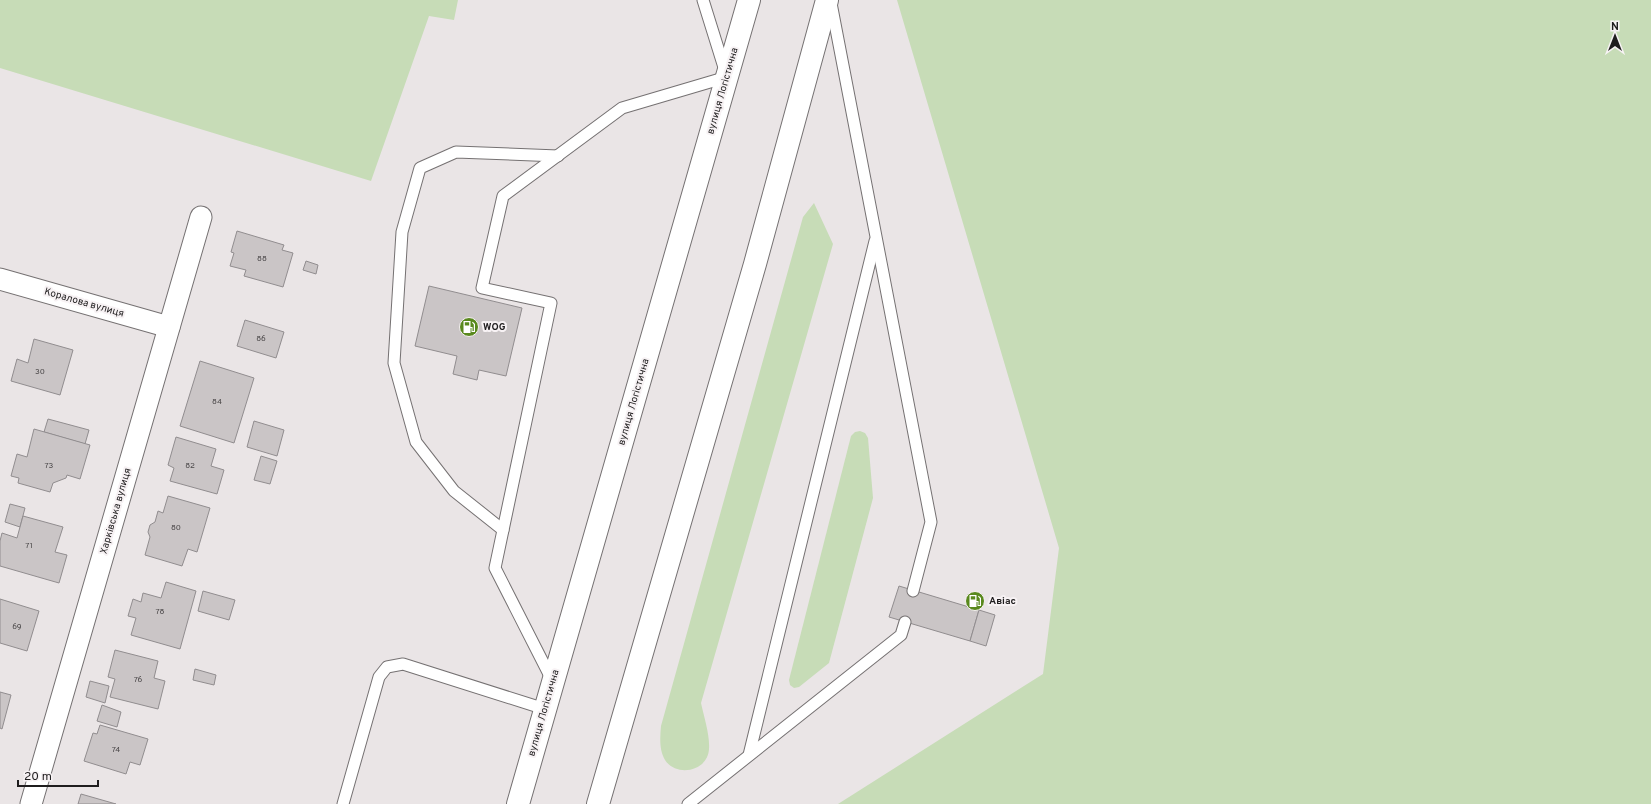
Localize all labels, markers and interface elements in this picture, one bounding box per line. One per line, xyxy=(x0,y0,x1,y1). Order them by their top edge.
north arrow xyxy=(1595,16,1635,56)
text: N xyxy=(1611,20,1619,34)
street label: вулиця Логістична xyxy=(704,46,742,136)
house number: 88 xyxy=(257,254,267,264)
street label: Коралова вулиця xyxy=(43,285,125,321)
fuel station icon: WOG xyxy=(458,316,480,338)
place label: WOG xyxy=(483,321,506,334)
house number: 86 xyxy=(256,334,266,344)
street label: вулиця Логістична xyxy=(615,357,653,447)
house number: 30 xyxy=(35,367,45,377)
house number: 84 xyxy=(212,397,222,407)
house number: 73 xyxy=(45,461,54,471)
house number: 82 xyxy=(185,461,195,471)
street label: Харківська вулиця xyxy=(98,467,134,555)
house number: 80 xyxy=(171,523,181,533)
house number: 71 xyxy=(25,541,33,551)
fuel station icon: Авіас xyxy=(964,590,986,612)
place label: Авіас xyxy=(989,595,1016,608)
house number: 78 xyxy=(156,607,165,617)
house number: 69 xyxy=(12,622,22,632)
street label: вулиця Логістична xyxy=(525,668,563,758)
house number: 76 xyxy=(134,675,142,685)
house number: 74 xyxy=(112,745,120,755)
scale bar xyxy=(18,762,98,788)
text: 20 m xyxy=(24,769,52,785)

